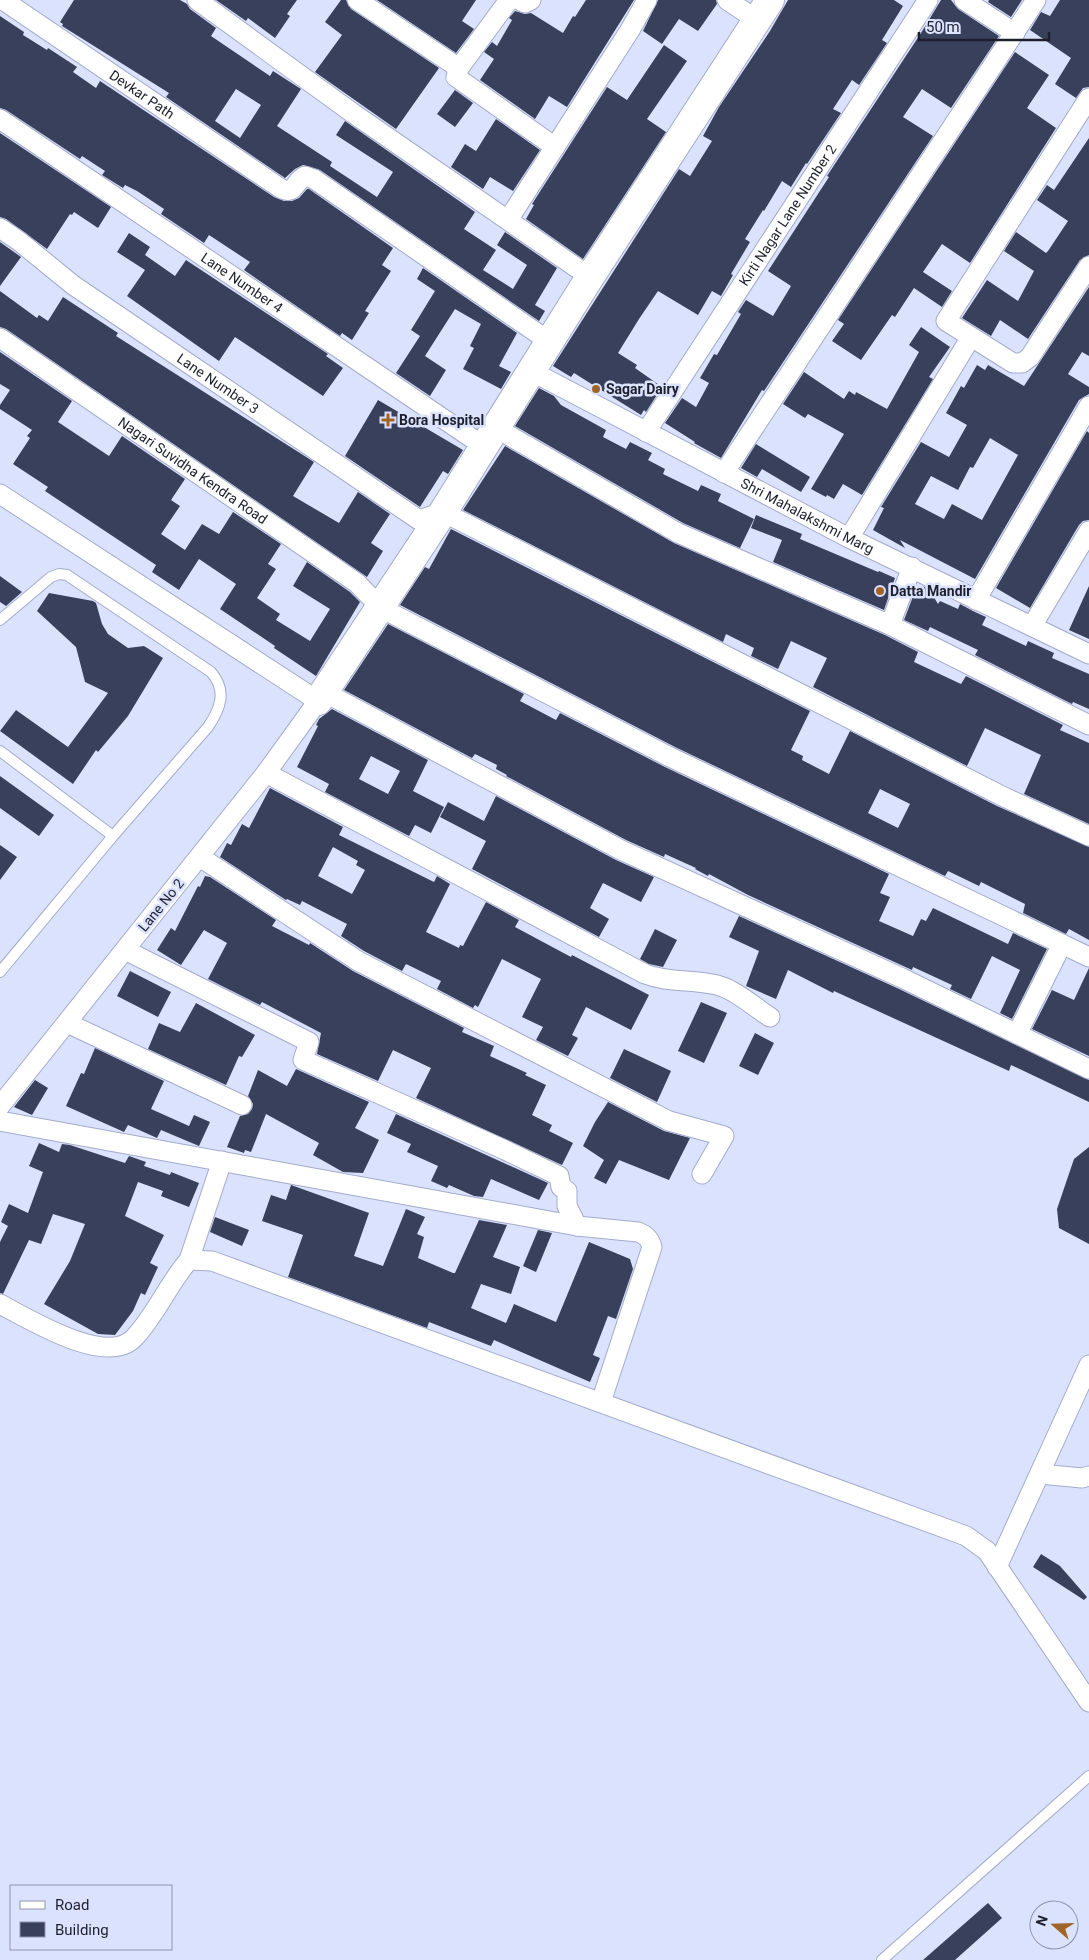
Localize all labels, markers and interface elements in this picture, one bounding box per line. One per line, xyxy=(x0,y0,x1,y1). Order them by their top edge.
scale bar xyxy=(919,10,1049,42)
text: 50 m xyxy=(926,18,960,36)
street label: Devkar Path xyxy=(106,67,178,122)
street label: Kirti Nagar Lane Number 2 xyxy=(736,141,840,289)
street label: Lane Number 4 xyxy=(198,249,286,316)
street label: Lane Number 3 xyxy=(174,350,262,417)
place label: Sagar Dairy xyxy=(606,381,680,397)
marker: Sagar Dairy xyxy=(590,383,602,395)
place label: Bora Hospital xyxy=(399,412,484,428)
marker: Bora Hospital xyxy=(381,413,395,427)
street label: Nagari Suvidha Kendra Road xyxy=(115,414,270,527)
street label: Shri Mahalakshmi Marg xyxy=(738,475,876,557)
place label: Datta Mandir xyxy=(890,583,971,599)
marker: Datta Mandir xyxy=(874,585,886,597)
street label: Lane No 2 xyxy=(135,875,187,935)
legend xyxy=(10,1885,172,1950)
text: Road xyxy=(55,1896,89,1914)
north arrow xyxy=(1029,1900,1079,1950)
text: N xyxy=(1033,1913,1051,1928)
text: Building xyxy=(55,1921,109,1939)

